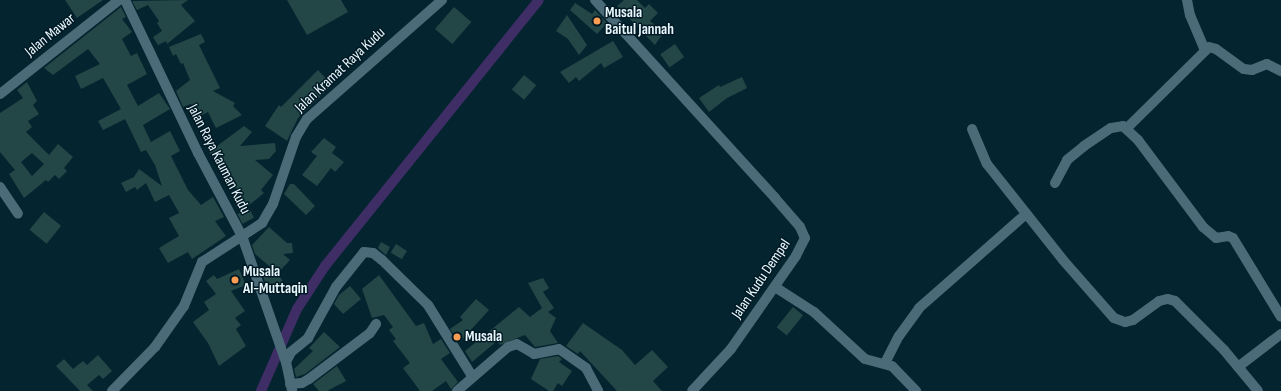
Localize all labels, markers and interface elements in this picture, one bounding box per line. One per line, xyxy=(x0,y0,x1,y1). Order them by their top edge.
place label: Musala Baitul Jannah xyxy=(605,3,674,38)
street label: Jalan Mawar xyxy=(21,9,79,61)
marker: Musala Baitul Jannah xyxy=(592,16,602,26)
street label: Jalan Kramat Raya Kudu xyxy=(291,24,389,116)
street label: Jalan Raya Kauman Kudu xyxy=(184,101,254,217)
street label: Jalan Kudu Dempel xyxy=(728,236,794,322)
place label: Musala Al-Muttaqin xyxy=(243,262,307,297)
marker: Musala Al-Muttaqin xyxy=(230,275,240,285)
place label: Musala xyxy=(465,328,502,346)
marker: Musala xyxy=(452,332,462,342)

